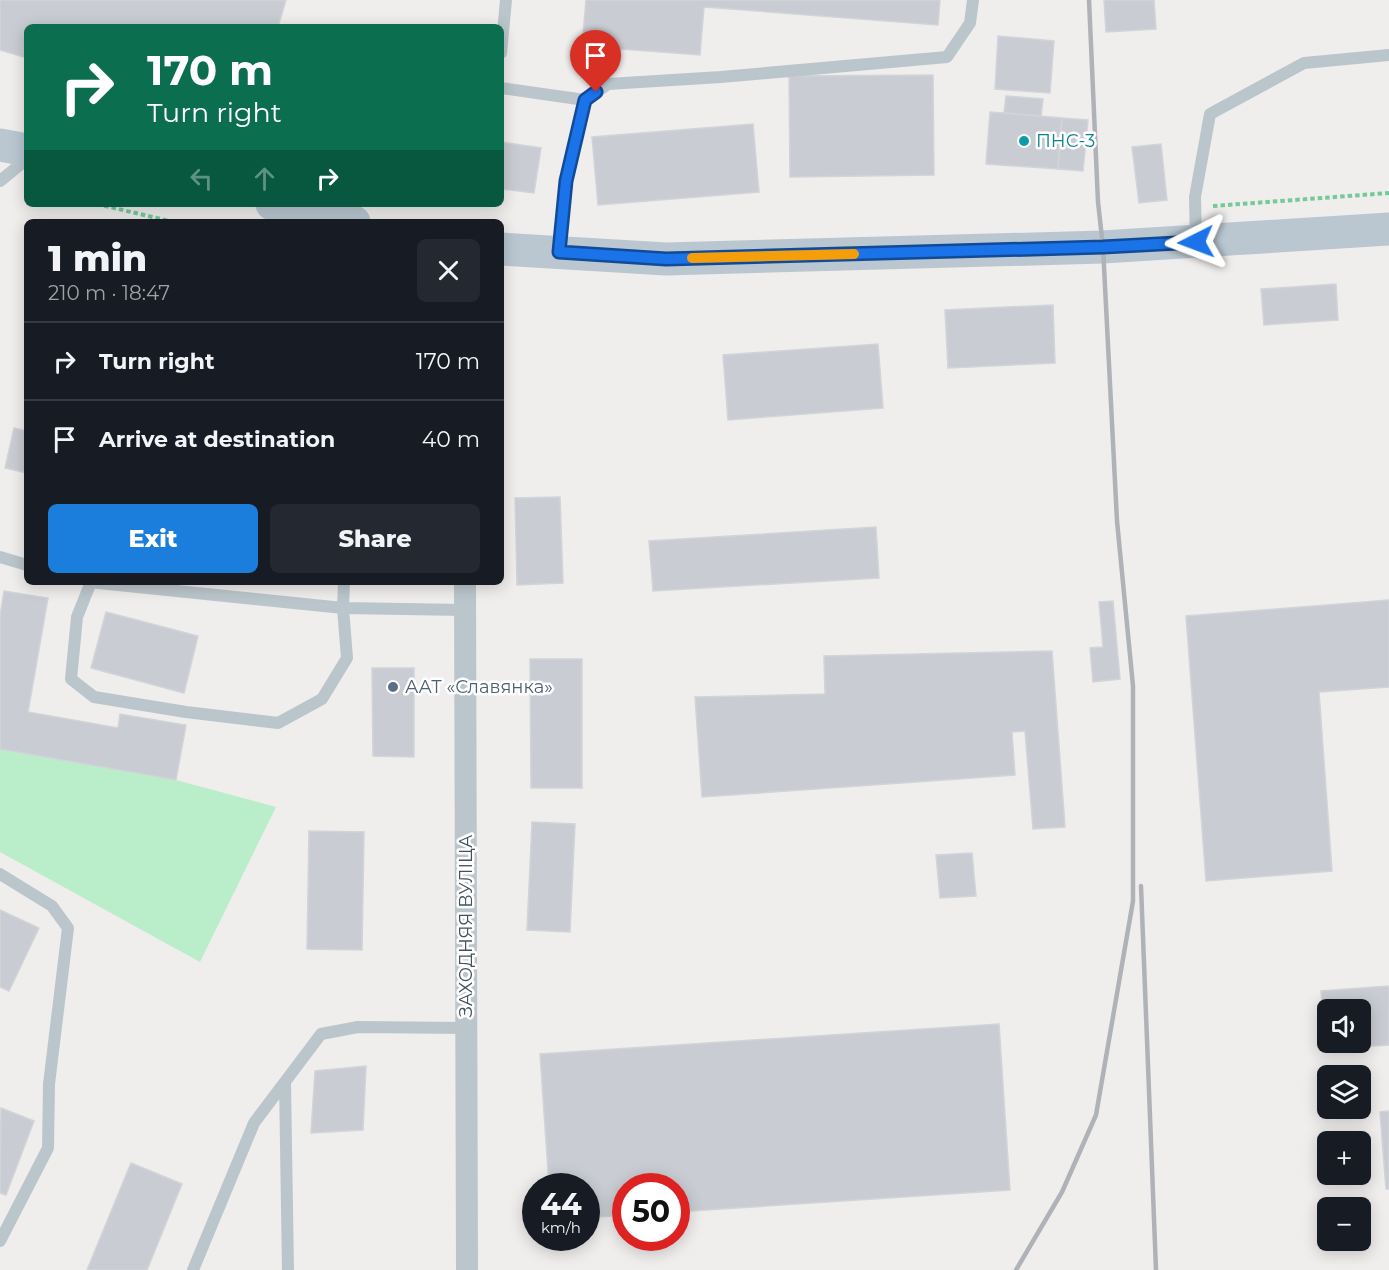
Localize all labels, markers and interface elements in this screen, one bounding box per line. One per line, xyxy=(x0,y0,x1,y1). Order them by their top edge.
pin xyxy=(570,30,621,92)
icon: arrive xyxy=(579,39,612,72)
text: 170 m xyxy=(147,44,273,96)
icon: right xyxy=(48,48,126,126)
text: Turn right xyxy=(147,96,282,129)
place label: ПНС-3 xyxy=(1036,130,1095,152)
marker: ПНС-3 xyxy=(1017,134,1031,148)
icon: left xyxy=(185,162,218,195)
icon: ahead xyxy=(248,162,281,195)
icon: right xyxy=(311,162,344,195)
position arrow xyxy=(1164,210,1228,274)
text: 1 min xyxy=(48,236,147,280)
button: close xyxy=(417,239,480,302)
text: 210 m · 18:47 xyxy=(48,281,170,305)
icon: right xyxy=(48,345,81,378)
text: Turn right xyxy=(99,348,214,375)
text: 170 m xyxy=(416,348,480,375)
icon: arrive xyxy=(48,423,81,456)
text: Arrive at destination xyxy=(99,426,335,453)
text: 40 m xyxy=(422,426,480,453)
button: Exit xyxy=(48,504,258,573)
button: Share xyxy=(270,504,480,573)
place label: ААТ «Славянка» xyxy=(405,676,553,698)
marker: ААТ «Славянка» xyxy=(386,680,400,694)
street label: ЗАХОДНЯЯ ВУЛІЦА xyxy=(455,834,477,1017)
map controls xyxy=(1317,999,1371,1251)
button: sound xyxy=(1317,999,1371,1053)
button: layers xyxy=(1317,1065,1371,1119)
button: + xyxy=(1317,1131,1371,1185)
speed limit sign: 50 xyxy=(612,1173,690,1251)
text: 44 xyxy=(540,1186,582,1223)
button: − xyxy=(1317,1197,1371,1251)
text: km/h xyxy=(541,1218,581,1237)

